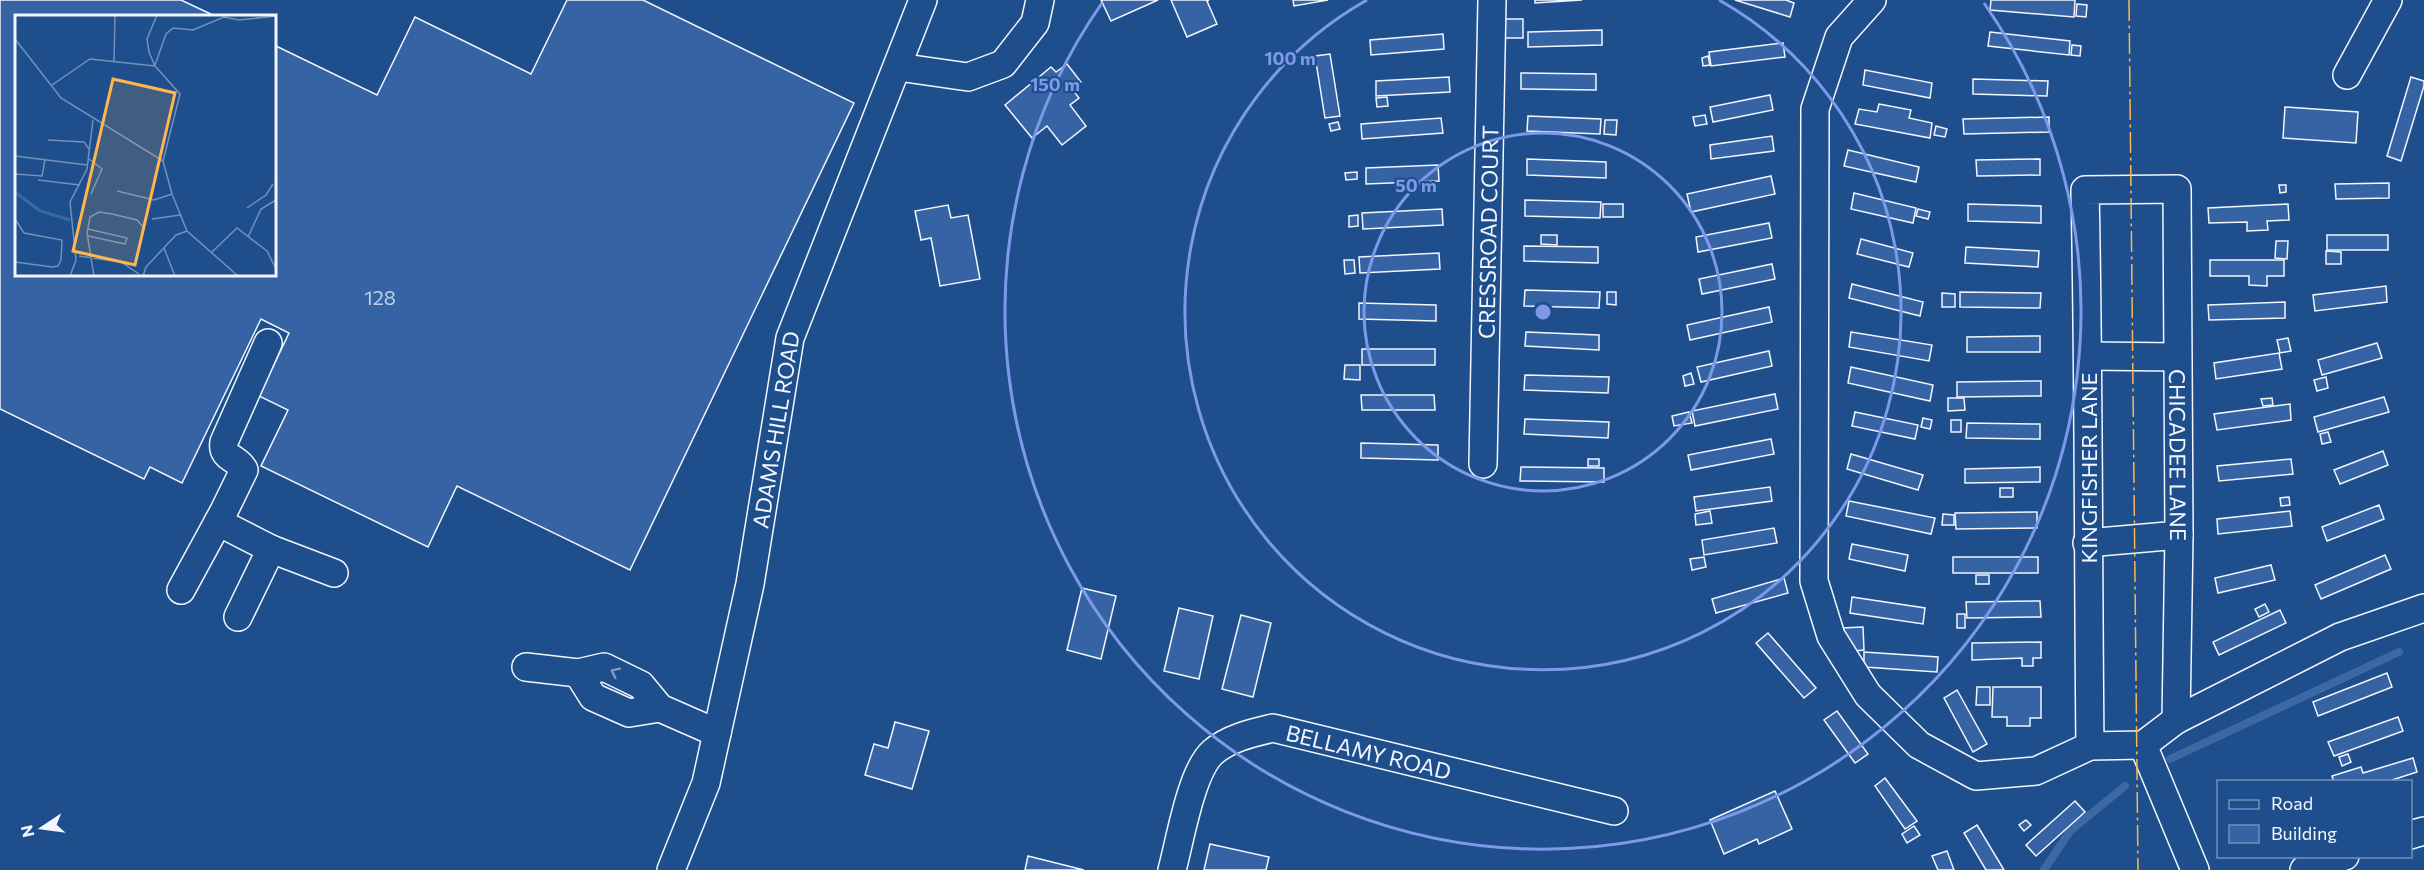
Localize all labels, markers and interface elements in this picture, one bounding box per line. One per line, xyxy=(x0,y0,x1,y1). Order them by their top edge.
inset map xyxy=(15,15,276,276)
text: 100 m xyxy=(1264,47,1316,69)
text: 150 m xyxy=(1030,73,1080,95)
street label: CRESSROAD COURT xyxy=(1472,125,1503,339)
text: 50 m xyxy=(1395,174,1437,196)
house number: 128 xyxy=(364,285,396,309)
centre of rings xyxy=(1533,302,1553,322)
street label: ADAMS HILL ROAD xyxy=(746,329,804,530)
street label: CHICADEE LANE xyxy=(2165,369,2193,541)
street label: KINGFISHER LANE xyxy=(2075,372,2102,564)
one-way arrow xyxy=(610,668,621,680)
street label: BELLAMY ROAD xyxy=(1283,718,1454,784)
legend xyxy=(2217,780,2412,858)
text: Road xyxy=(2271,792,2313,814)
north arrow xyxy=(12,798,72,858)
text: Building xyxy=(2271,822,2337,844)
text: N xyxy=(16,824,38,839)

